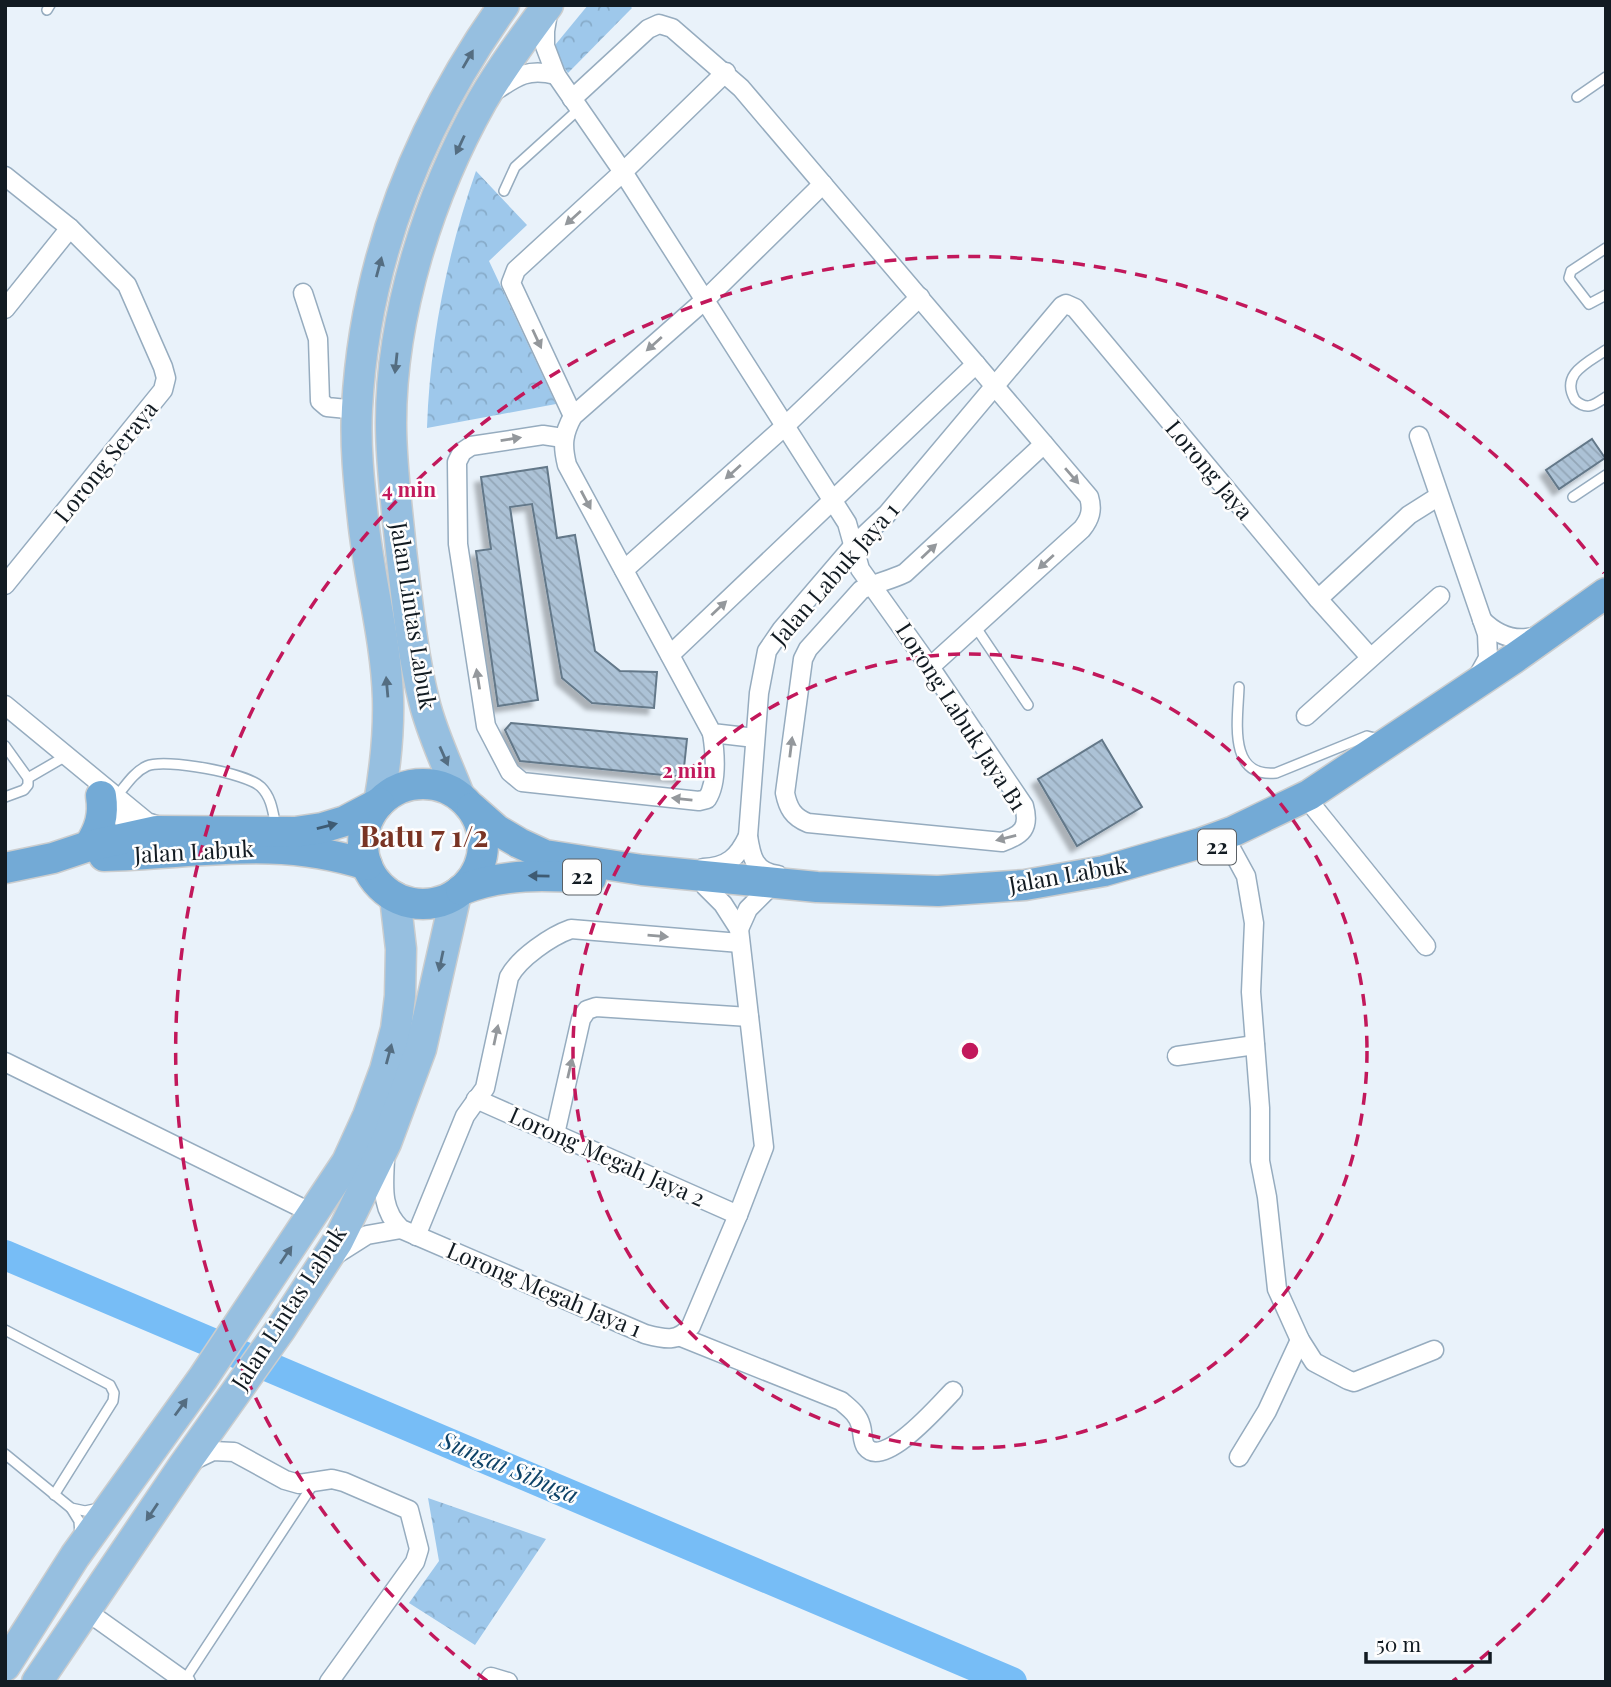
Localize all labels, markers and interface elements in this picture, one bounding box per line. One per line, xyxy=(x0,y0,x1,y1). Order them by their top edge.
one-way arrow xyxy=(462,49,474,68)
one-way arrow xyxy=(454,135,465,156)
one-way arrow xyxy=(564,210,582,226)
one-way arrow xyxy=(374,256,385,278)
one-way arrow xyxy=(531,329,543,349)
one-way arrow xyxy=(646,336,663,351)
one-way arrow xyxy=(391,352,402,374)
street label: Lorong Seraya xyxy=(46,393,164,528)
street label: Lorong Jaya xyxy=(1159,413,1261,526)
one-way arrow xyxy=(501,434,523,445)
one-way arrow xyxy=(724,464,742,480)
one-way arrow xyxy=(1064,467,1080,485)
text: 4 min xyxy=(382,474,436,502)
one-way arrow xyxy=(580,491,592,510)
street label: Jalan Labuk Jaya 1 xyxy=(762,494,905,652)
street label: Jalan Lintas Labuk xyxy=(384,519,445,712)
one-way arrow xyxy=(920,543,937,559)
one-way arrow xyxy=(1037,554,1055,570)
one-way arrow xyxy=(710,600,728,616)
street label: Lorong Labuk Jaya B1 xyxy=(890,616,1035,817)
one-way arrow xyxy=(473,668,484,690)
one-way arrow xyxy=(381,676,392,698)
one-way arrow xyxy=(786,736,797,758)
one-way arrow xyxy=(438,746,449,767)
text: 2 min xyxy=(662,755,716,783)
one-way arrow xyxy=(671,794,693,805)
district label: Batu 7 1/2 xyxy=(359,815,489,855)
one-way arrow xyxy=(316,820,338,831)
road number: 22 xyxy=(1198,830,1236,864)
street label: Jalan Labuk xyxy=(132,832,255,869)
one-way arrow xyxy=(995,833,1017,844)
street label: Jalan Labuk xyxy=(1005,848,1130,899)
road number: 22 xyxy=(563,860,601,894)
one-way arrow xyxy=(528,871,550,882)
one-way arrow xyxy=(647,930,669,941)
one-way arrow xyxy=(436,950,447,972)
one-way arrow xyxy=(491,1024,502,1046)
centre of rings xyxy=(958,1039,982,1063)
one-way arrow xyxy=(384,1043,395,1065)
one-way arrow xyxy=(565,1057,576,1079)
street label: Lorong Megah Jaya 2 xyxy=(505,1098,711,1213)
street label: Jalan Lintas Labuk xyxy=(223,1219,353,1396)
street label: Lorong Megah Jaya 1 xyxy=(442,1234,647,1344)
one-way arrow xyxy=(279,1246,293,1264)
one-way arrow xyxy=(174,1398,188,1416)
water label: Sungai Sibuga xyxy=(435,1422,584,1510)
one-way arrow xyxy=(145,1503,159,1521)
scale bar xyxy=(1366,1620,1490,1664)
text: 50 m xyxy=(1376,1629,1422,1657)

